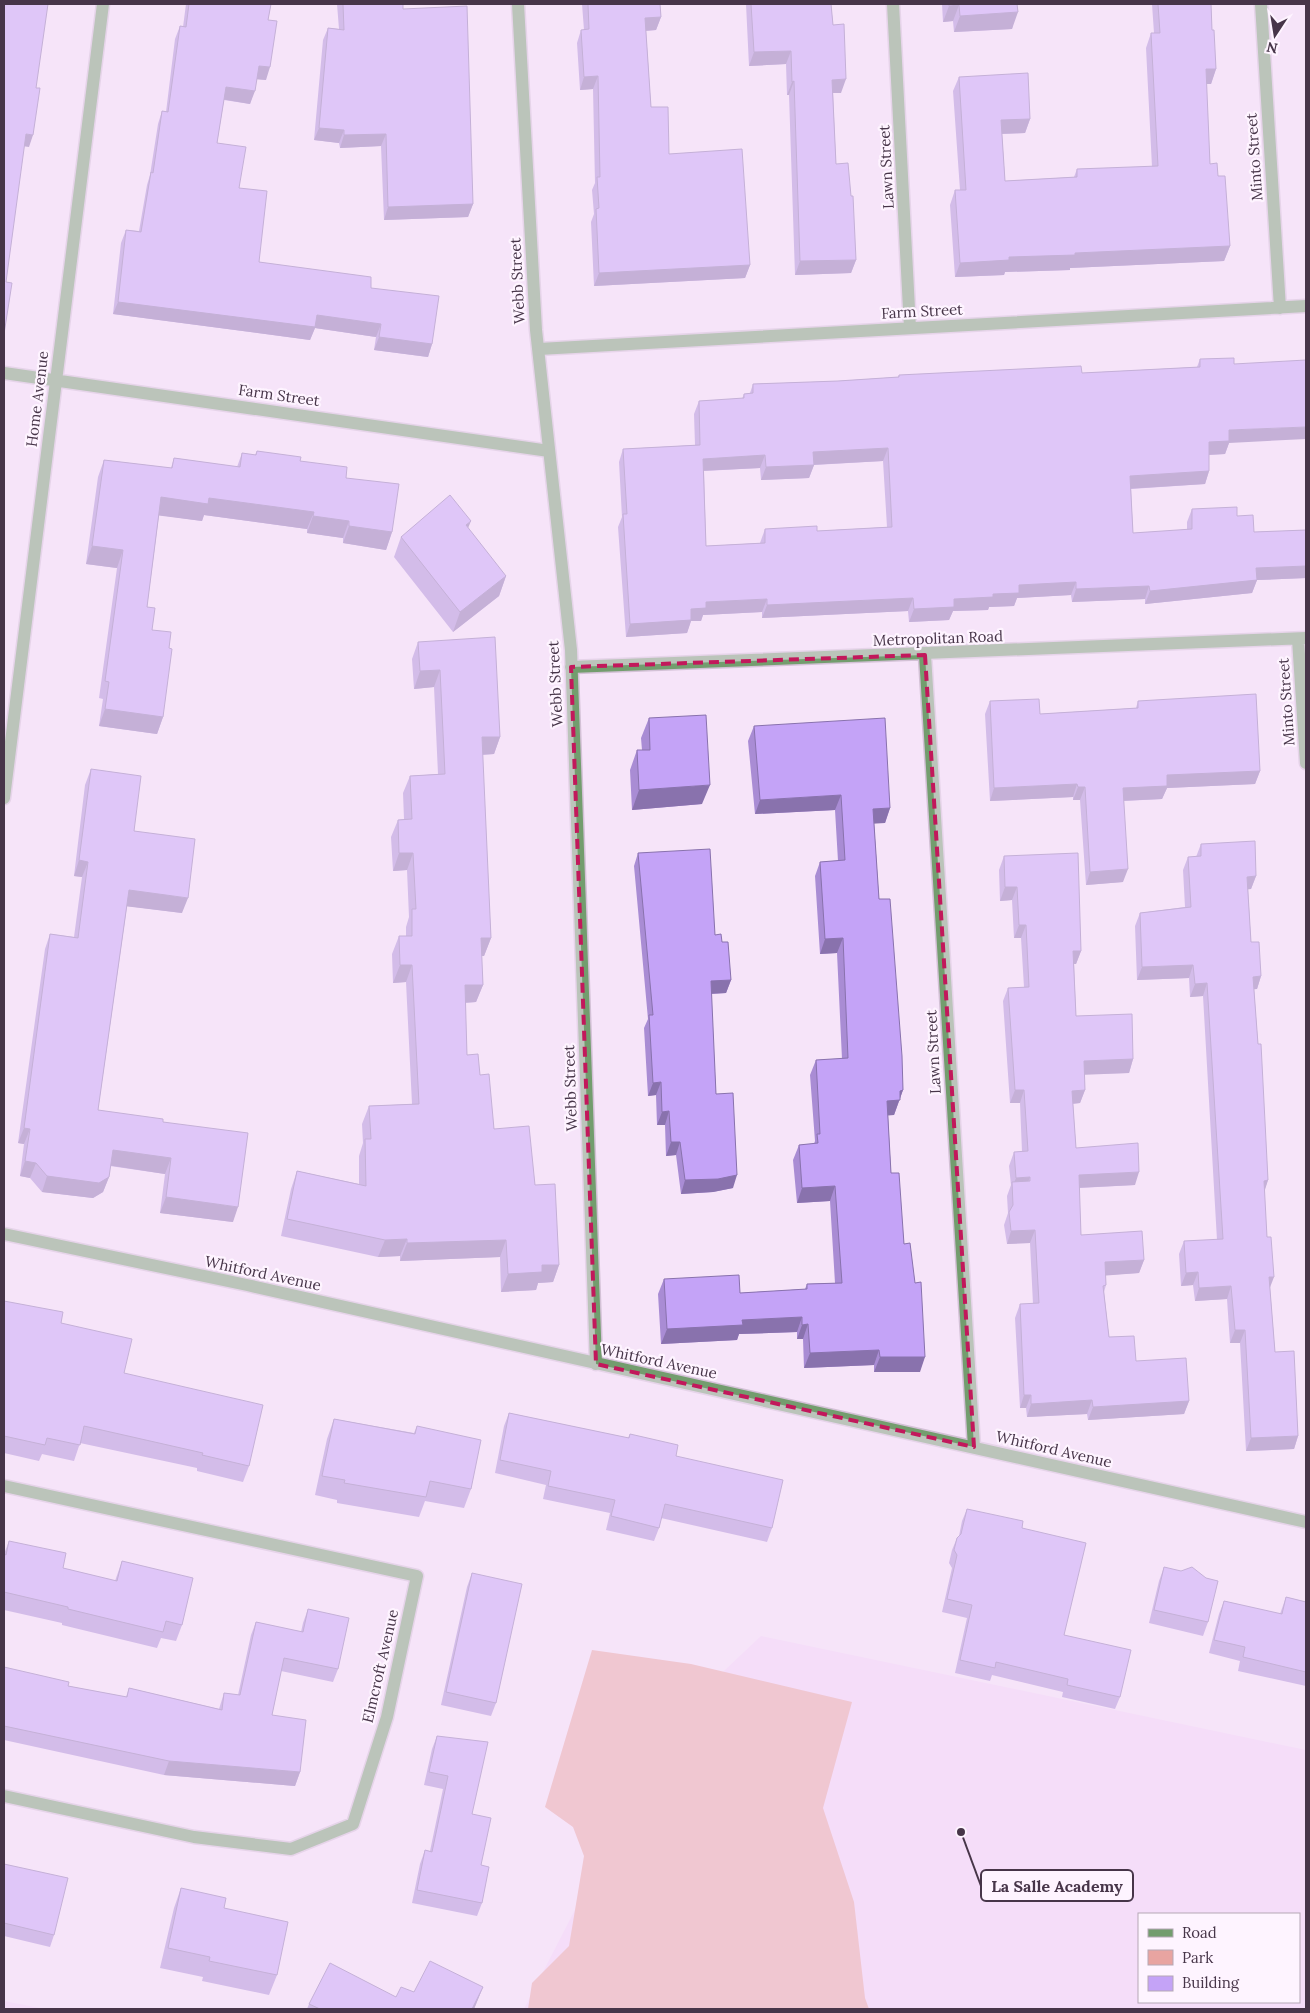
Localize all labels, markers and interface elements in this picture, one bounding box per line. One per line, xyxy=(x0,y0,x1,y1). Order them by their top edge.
north arrow xyxy=(1250,10,1300,60)
text: N xyxy=(1265,38,1279,58)
street label: Minto Street xyxy=(1241,112,1267,202)
street label: Lawn Street xyxy=(874,124,898,209)
street label: Webb Street xyxy=(505,237,529,325)
street label: Farm Street xyxy=(881,299,963,323)
street label: Home Avenue xyxy=(22,350,52,448)
street label: Farm Street xyxy=(237,380,321,410)
street label: Metropolitan Road xyxy=(873,626,1003,650)
street label: Webb Street xyxy=(543,640,567,728)
street label: Minto Street xyxy=(1273,657,1299,747)
street label: Lawn Street xyxy=(921,1009,945,1094)
street label: Webb Street xyxy=(559,1044,581,1132)
street label: Whitford Avenue xyxy=(203,1251,323,1295)
street label: Whitford Avenue xyxy=(599,1339,719,1383)
street label: Whitford Avenue xyxy=(994,1426,1114,1472)
street label: Elmcroft Avenue xyxy=(358,1607,402,1725)
callout: La Salle Academy xyxy=(981,1870,1133,1901)
text: La Salle Academy xyxy=(991,1876,1123,1896)
legend xyxy=(1138,1913,1300,2003)
text: Road xyxy=(1182,1923,1217,1942)
text: Park xyxy=(1182,1948,1213,1967)
text: Building xyxy=(1182,1973,1240,1992)

